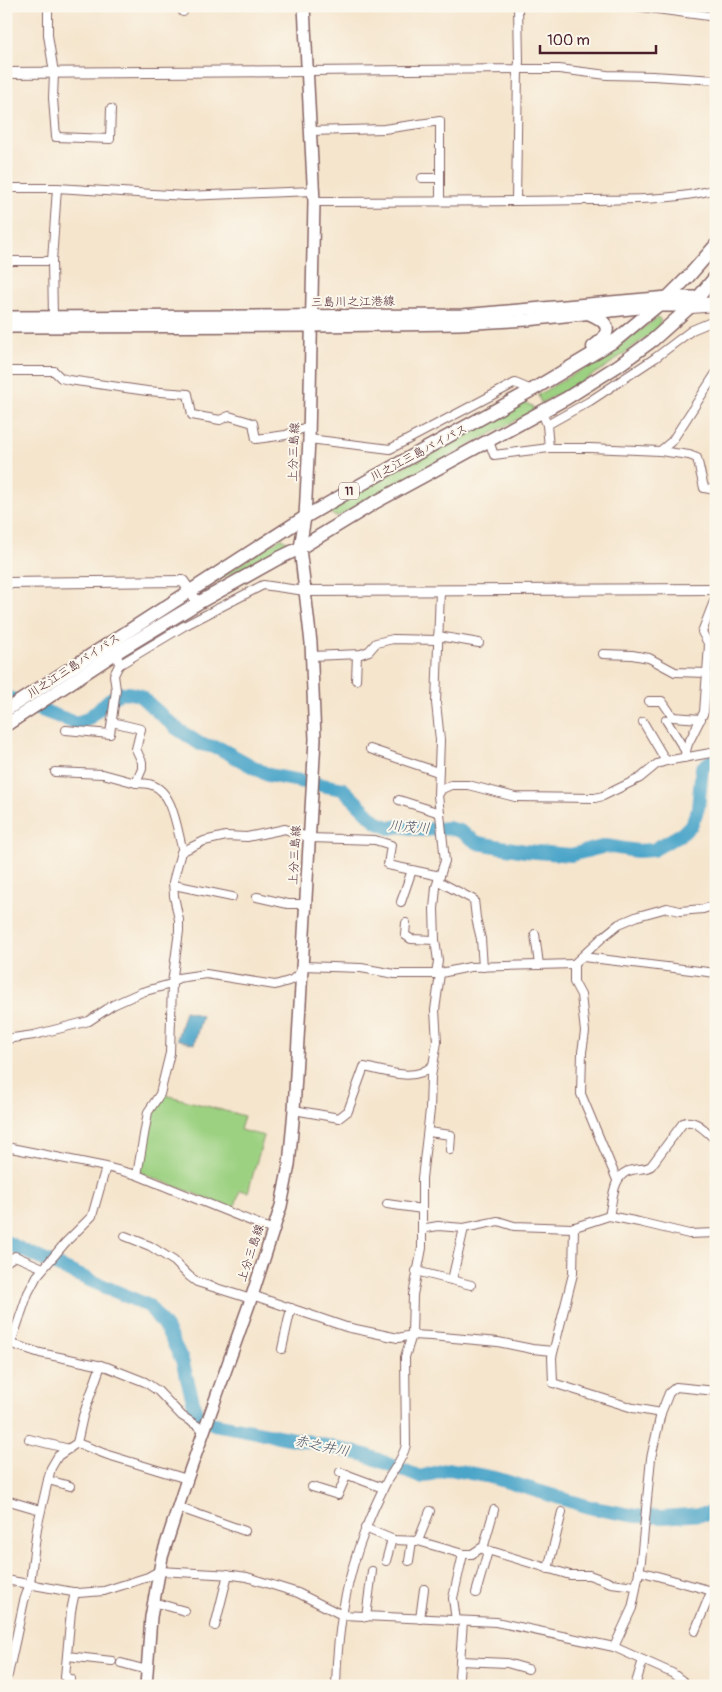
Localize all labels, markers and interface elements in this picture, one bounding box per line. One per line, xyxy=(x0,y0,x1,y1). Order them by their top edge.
scale bar xyxy=(540,22,656,54)
text: 100 m xyxy=(547,31,590,50)
street label: 三島川之江港線 xyxy=(311,294,395,310)
street label: 川之江三島バイパス xyxy=(368,421,470,485)
street label: 上分三島線 xyxy=(285,422,303,482)
road number: 11 xyxy=(339,482,359,500)
street label: 川之江三島バイパス xyxy=(25,630,123,702)
water label: 川茂川 xyxy=(387,817,431,837)
street label: 上分三島線 xyxy=(286,825,304,885)
street label: 上分三島線 xyxy=(235,1222,267,1284)
water label: 赤之井川 xyxy=(293,1432,351,1460)

